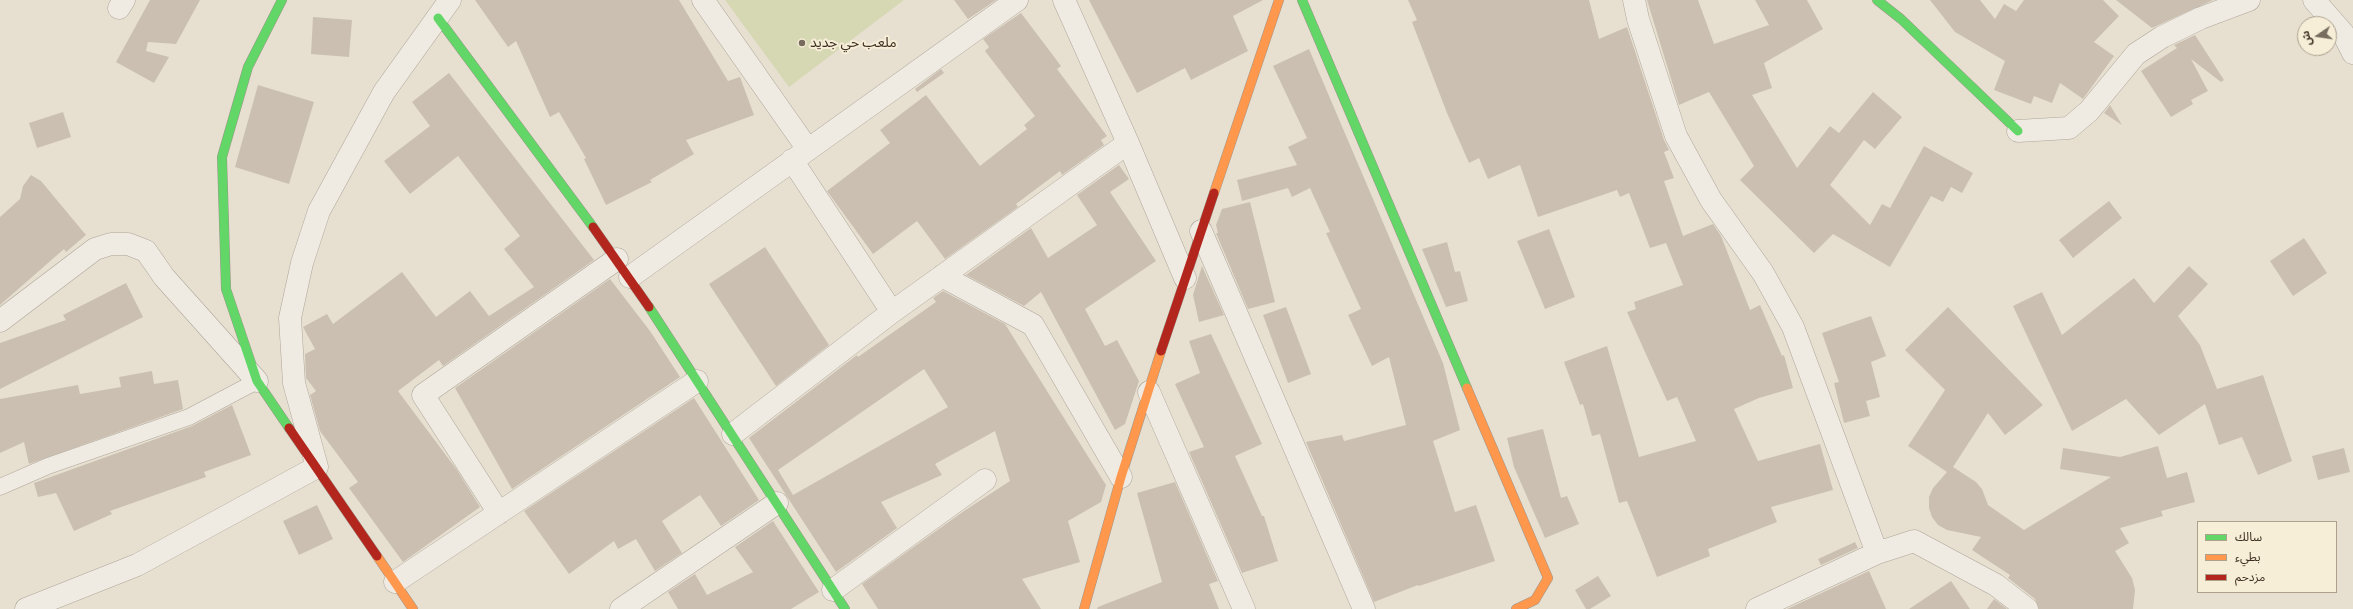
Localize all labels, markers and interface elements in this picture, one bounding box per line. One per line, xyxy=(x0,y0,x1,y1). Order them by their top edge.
north arrow xyxy=(2297,16,2337,56)
text: ش xyxy=(2298,30,2315,47)
place label: ملعب حي جديد xyxy=(810,35,897,51)
marker: ملعب حي جديد xyxy=(797,38,807,48)
legend xyxy=(2197,521,2337,593)
text: سالك xyxy=(2235,529,2262,544)
text: بطيء xyxy=(2235,549,2261,564)
text: مزدحم xyxy=(2235,569,2265,584)

